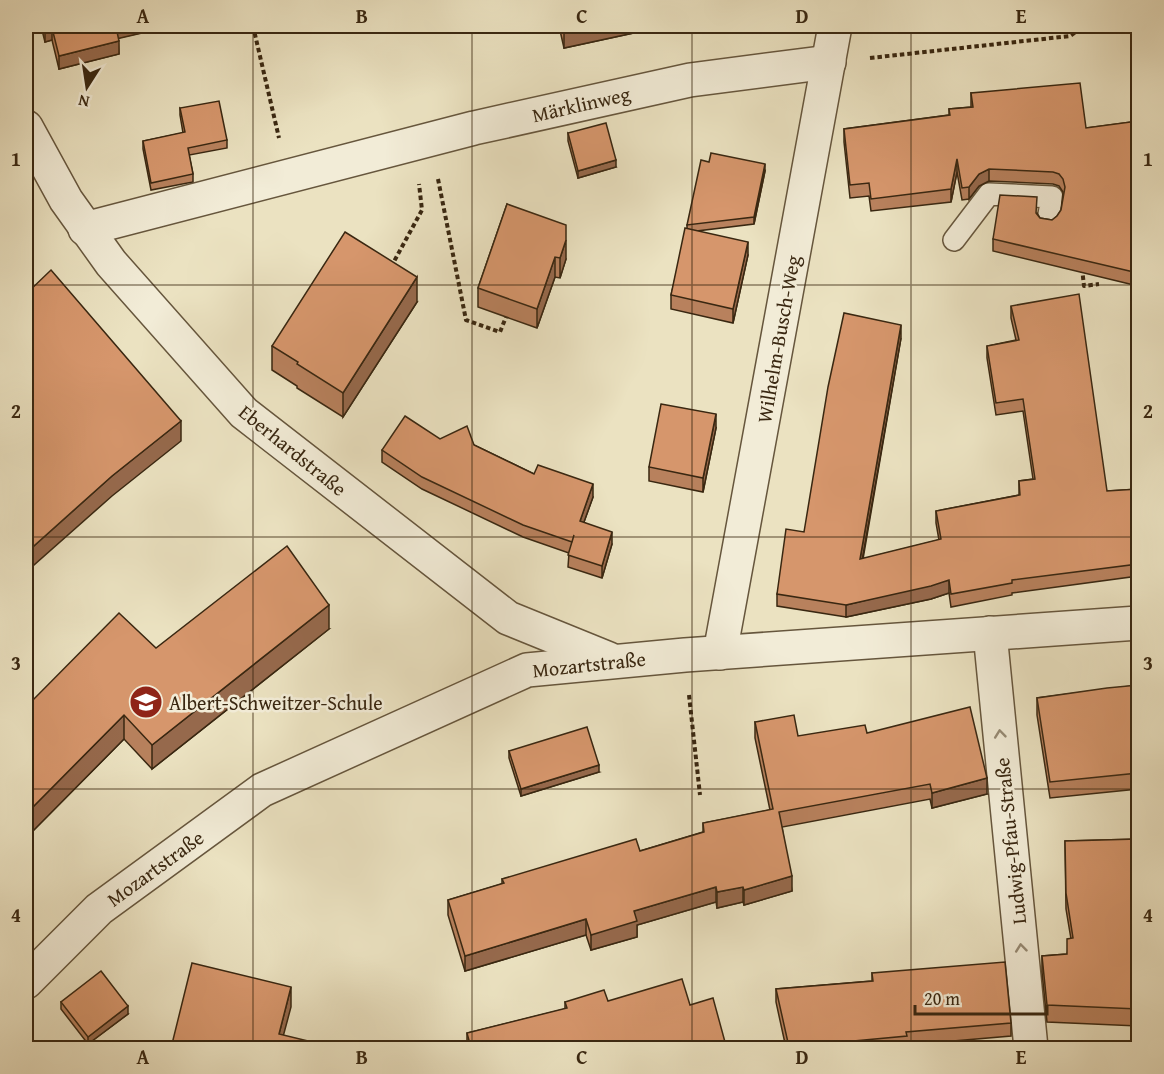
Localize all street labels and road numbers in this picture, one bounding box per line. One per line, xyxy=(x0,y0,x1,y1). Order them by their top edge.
street label: Märklinweg xyxy=(529,79,633,129)
street label: Wilhelm-Busch-Weg xyxy=(749,253,807,425)
street label: Eberhardstraße xyxy=(233,397,353,503)
street label: Mozartstraße xyxy=(531,644,647,684)
street label: Ludwig-Pfau-Straße xyxy=(987,756,1033,926)
street label: Mozartstraße xyxy=(100,823,210,913)

